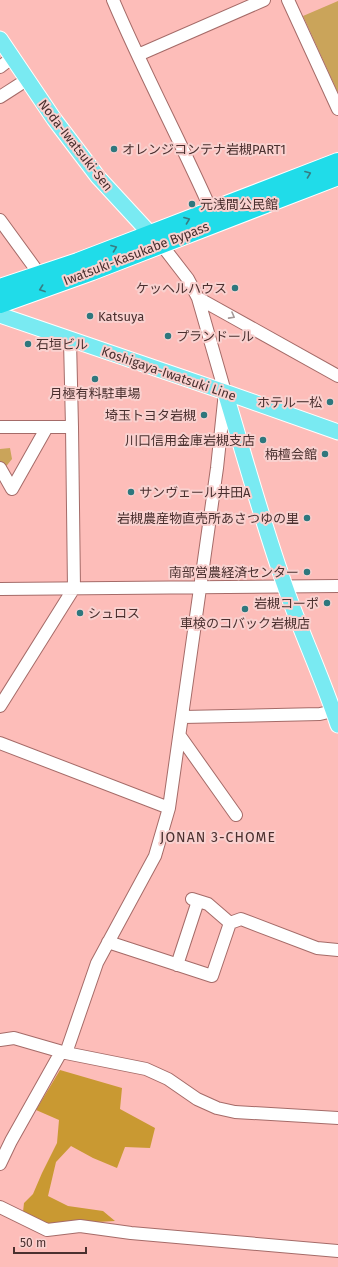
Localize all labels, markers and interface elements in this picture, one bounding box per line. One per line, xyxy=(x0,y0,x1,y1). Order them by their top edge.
street label: Noda-Iwatsuki-Sen xyxy=(35,97,116,194)
place label: オレンジコンテナ岩槻PART1 xyxy=(122,142,286,157)
marker: オレンジコンテナ岩槻PART1 xyxy=(109,144,119,154)
one-way arrow xyxy=(305,170,312,178)
place label: 元浅間公民館 xyxy=(200,197,278,212)
marker: 元浅間公民館 xyxy=(187,199,197,209)
one-way arrow xyxy=(183,216,190,224)
street label: Iwatsuki-Kasukabe Bypass xyxy=(61,219,211,288)
one-way arrow xyxy=(111,245,118,253)
place label: ケッヘルハウス xyxy=(136,281,227,296)
marker: ケッヘルハウス xyxy=(230,283,240,293)
one-way arrow xyxy=(39,284,46,292)
place label: Katsuya xyxy=(98,309,144,324)
marker: Katsuya xyxy=(85,311,95,321)
one-way arrow xyxy=(228,312,235,319)
place label: プランドール xyxy=(176,329,254,344)
marker: プランドール xyxy=(163,331,173,341)
place label: 石垣ビル xyxy=(36,337,88,352)
marker: 石垣ビル xyxy=(23,339,33,349)
street label: Koshigaya-Iwatsuki Line xyxy=(100,343,238,404)
marker: 月極有料駐車場 xyxy=(90,374,100,384)
place label: 月極有料駐車場 xyxy=(49,386,141,401)
place label: ホテル一松 xyxy=(257,395,322,410)
marker: ホテル一松 xyxy=(325,397,335,407)
place label: 埼玉トヨタ岩槻 xyxy=(105,408,196,423)
marker: 埼玉トヨタ岩槻 xyxy=(199,410,209,420)
place label: 川口信用金庫岩槻支店 xyxy=(125,433,255,448)
marker: 川口信用金庫岩槻支店 xyxy=(258,435,268,445)
place label: 栴檀会館 xyxy=(265,447,317,462)
marker: 栴檀会館 xyxy=(320,449,330,459)
place label: サンヴェール井田A xyxy=(139,485,251,500)
marker: サンヴェール井田A xyxy=(126,487,136,497)
place label: 岩槻農産物直売所あさつゆの里 xyxy=(117,511,299,526)
marker: 岩槻農産物直売所あさつゆの里 xyxy=(302,513,312,523)
place label: 南部営農経済センター xyxy=(169,565,299,580)
marker: 南部営農経済センター xyxy=(302,567,312,577)
place label: 岩槻コーポ xyxy=(254,596,319,611)
marker: 岩槻コーポ xyxy=(322,598,332,608)
marker: 車検のコバック岩槻店 xyxy=(240,604,250,614)
place label: シュロス xyxy=(88,606,140,621)
marker: シュロス xyxy=(75,608,85,618)
place label: 車検のコバック岩槻店 xyxy=(180,616,310,631)
district label: JONAN 3-CHOME xyxy=(160,829,276,846)
scale bar xyxy=(14,1229,86,1255)
text: 50 m xyxy=(20,1236,46,1250)

